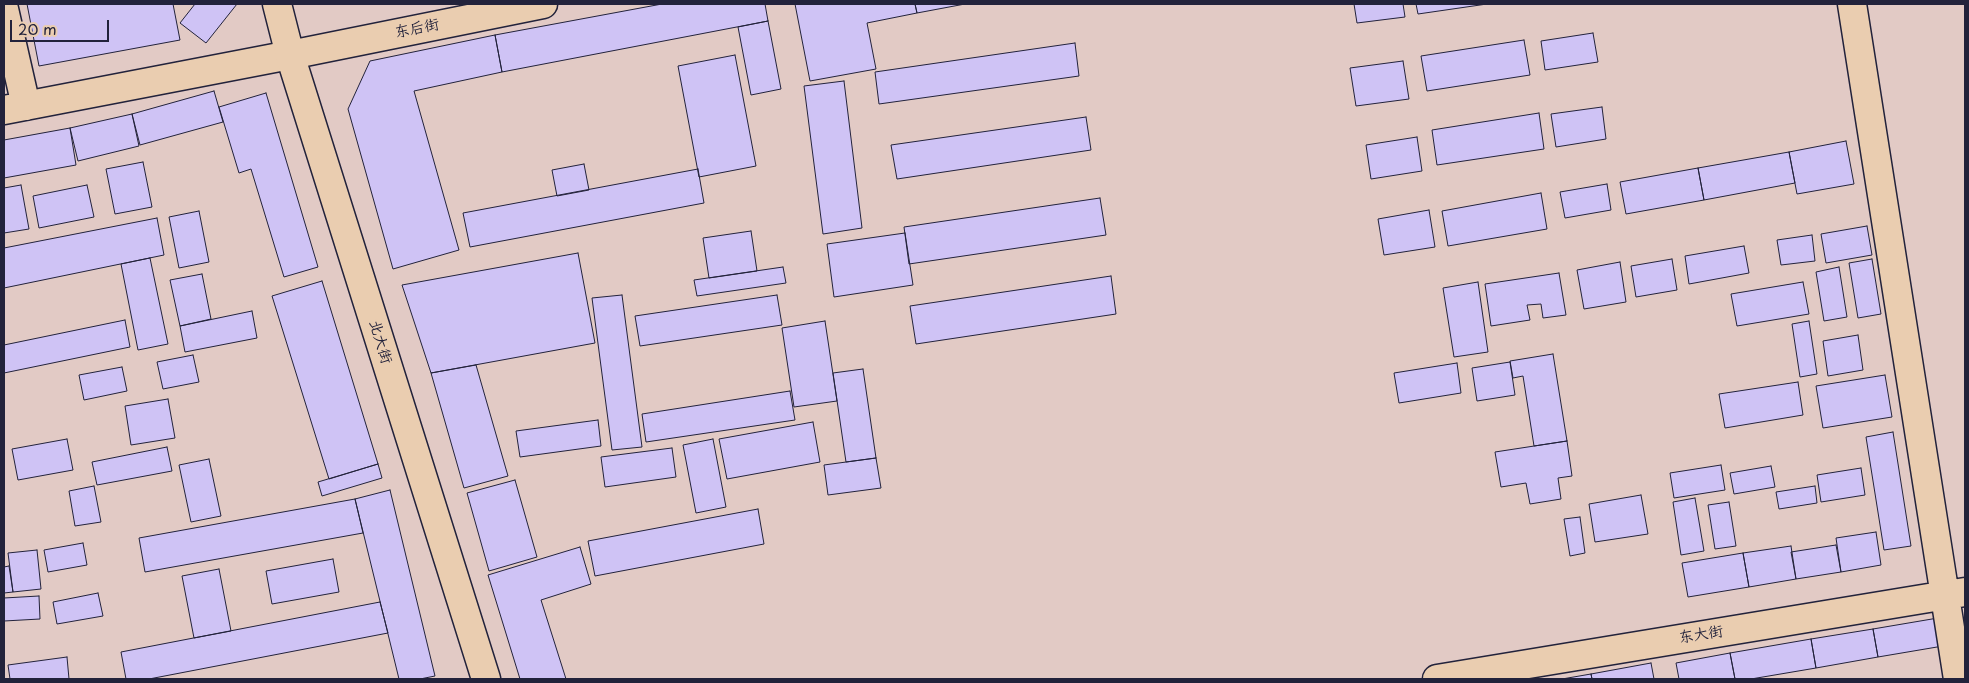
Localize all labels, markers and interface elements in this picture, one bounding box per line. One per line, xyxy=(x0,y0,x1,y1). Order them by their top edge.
scale bar xyxy=(12,10,111,42)
street label: 东后街 xyxy=(393,16,441,42)
text: 20 m xyxy=(18,17,57,40)
street label: 北大街 xyxy=(365,318,395,366)
street label: 东大街 xyxy=(1677,623,1725,647)

